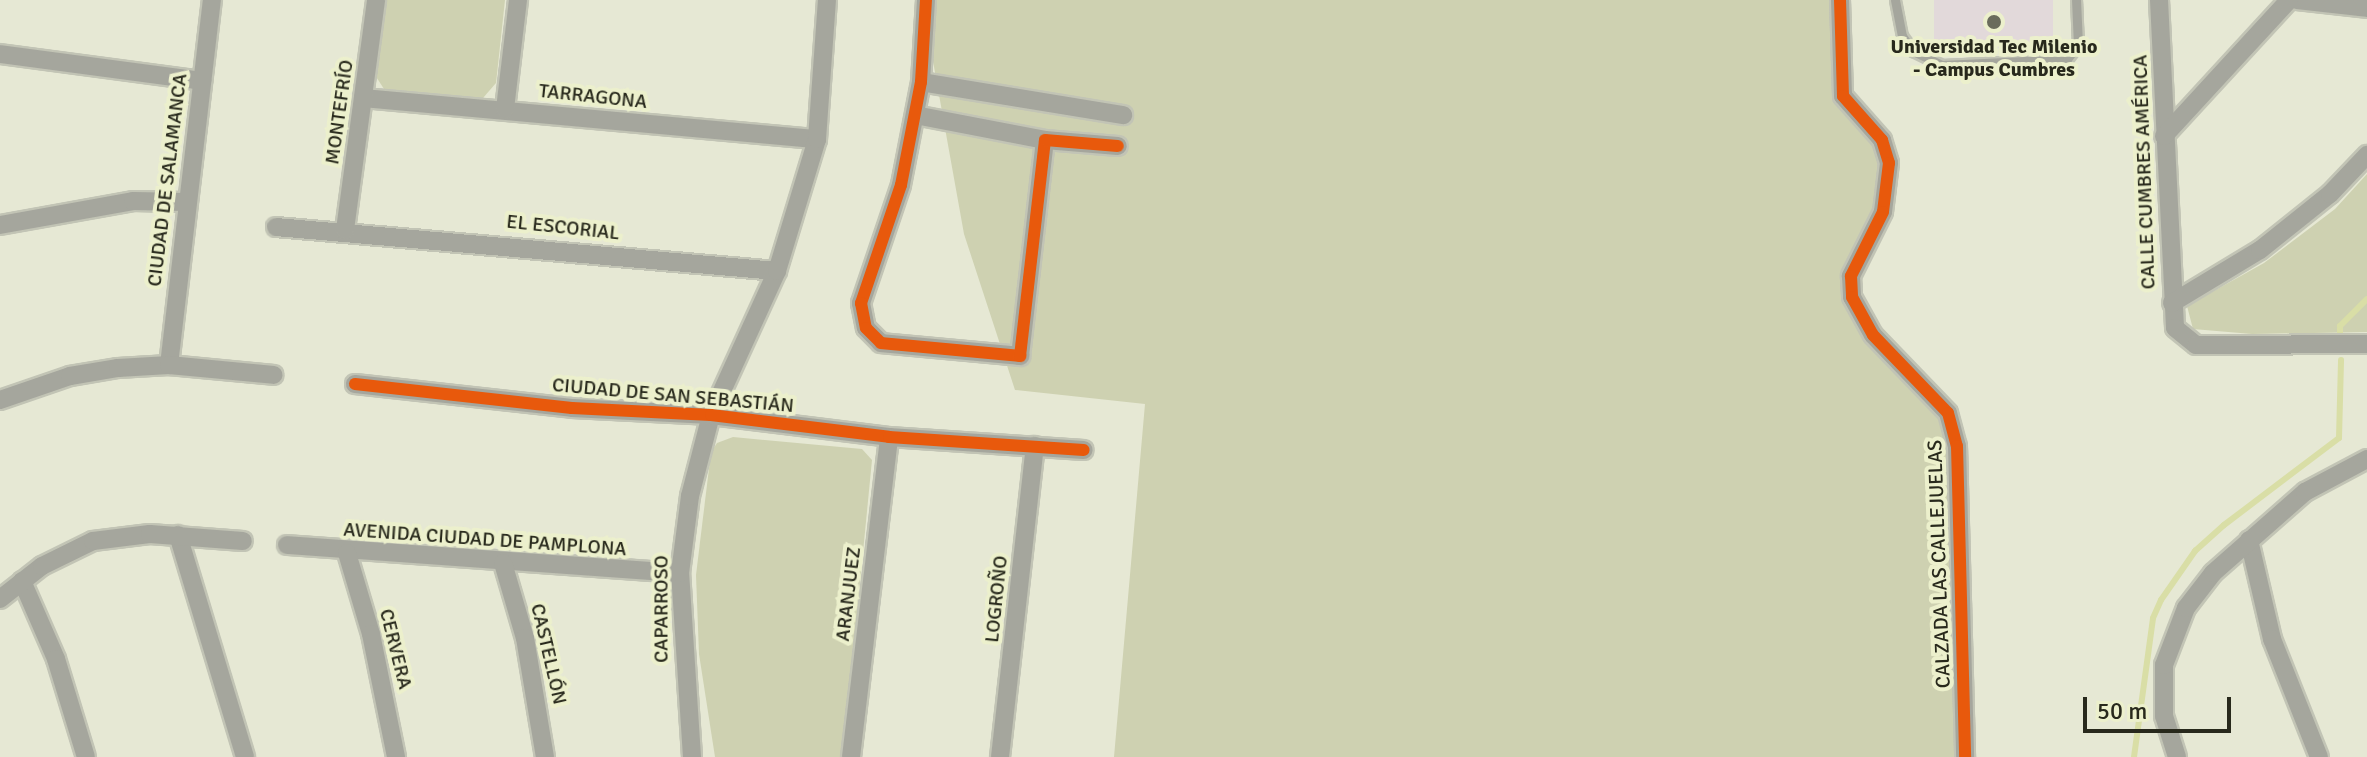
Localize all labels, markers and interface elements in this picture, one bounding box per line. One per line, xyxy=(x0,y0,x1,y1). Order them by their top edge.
marker: Universidad Tec Milenio - Campus Cumbres xyxy=(1985,13,2003,31)
place label: Universidad Tec Milenio - Campus Cumbres xyxy=(1891,34,2097,81)
street label: CALLE CUMBRES AMÉRICA xyxy=(2128,54,2160,290)
street label: MONTEFRÍO xyxy=(320,58,358,166)
street label: CIUDAD DE SALAMANCA xyxy=(142,72,192,288)
street label: TARRAGONA xyxy=(538,78,648,114)
street label: EL ESCORIAL xyxy=(505,209,621,245)
street label: CIUDAD DE SAN SEBASTIÁN xyxy=(551,372,795,418)
street label: CALZADA LAS CALLEJUELAS xyxy=(1923,439,1955,689)
street label: AVENIDA CIUDAD DE PAMPLONA xyxy=(343,517,627,561)
street label: ARANJUEZ xyxy=(830,545,866,643)
street label: LOGROÑO xyxy=(979,554,1013,644)
street label: CAPARROSO xyxy=(649,555,673,663)
street label: CASTELLÓN xyxy=(526,601,572,707)
street label: CERVERA xyxy=(374,606,418,692)
scale bar xyxy=(2087,681,2235,731)
text: 50 m xyxy=(2097,696,2147,726)

